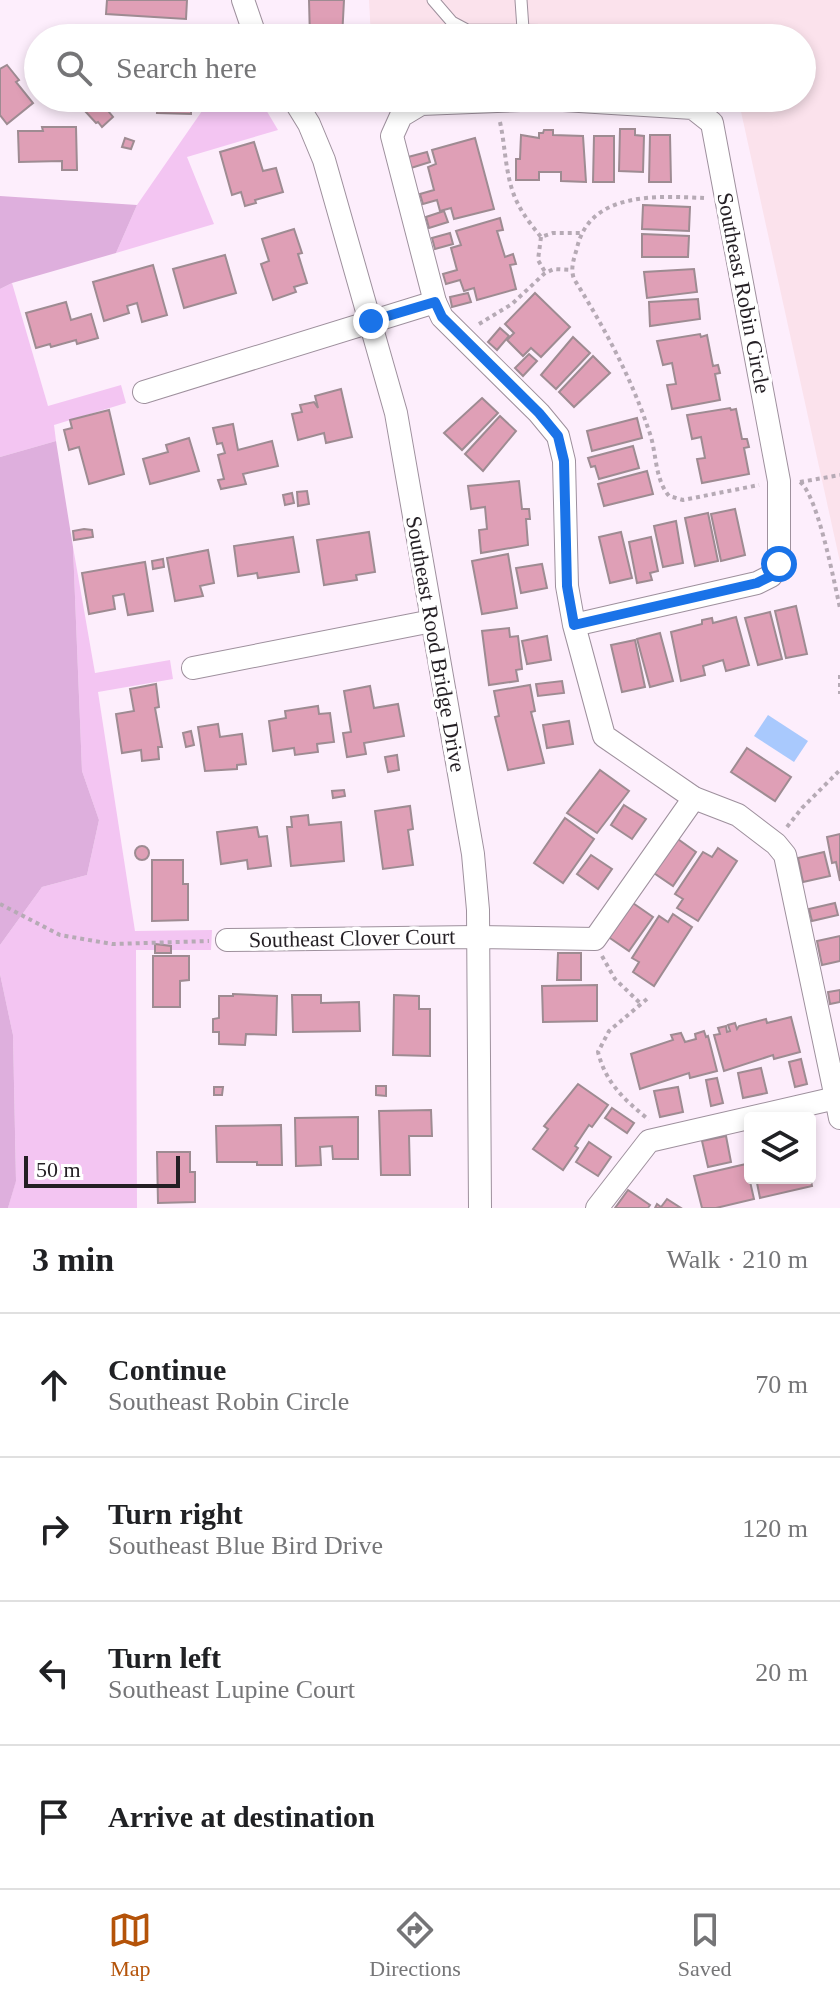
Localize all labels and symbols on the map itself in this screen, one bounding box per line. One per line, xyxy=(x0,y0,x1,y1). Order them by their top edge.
street label: Southeast Robin Circle xyxy=(712,190,776,396)
route end xyxy=(353,303,389,339)
street label: Southeast Rood Bridge Drive xyxy=(401,514,471,774)
route start xyxy=(761,546,797,582)
street label: Southeast Clover Court xyxy=(249,924,455,952)
scale bar xyxy=(24,1152,180,1188)

